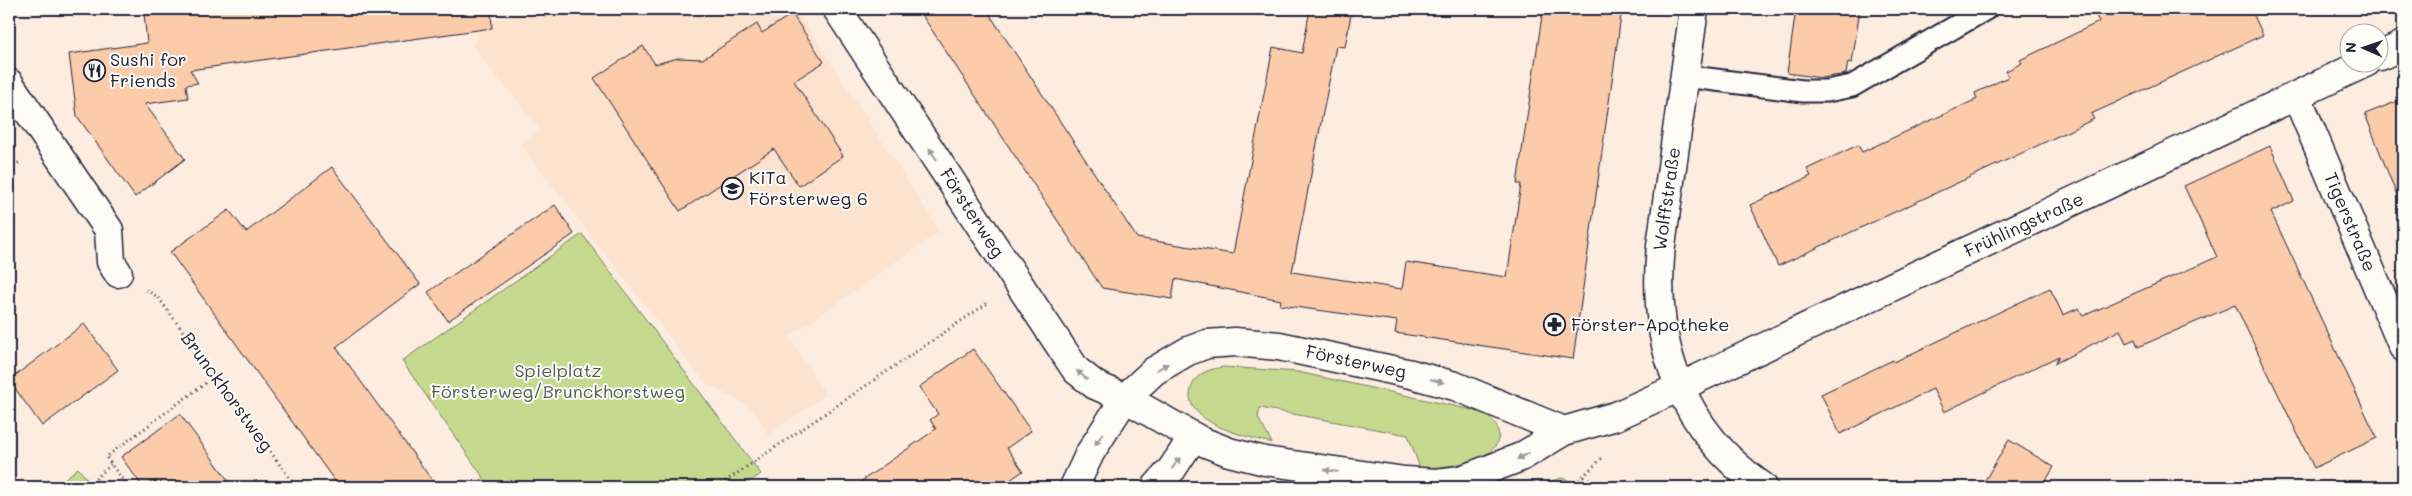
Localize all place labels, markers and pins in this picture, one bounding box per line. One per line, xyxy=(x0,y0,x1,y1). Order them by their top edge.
place label: Sushi for Friends xyxy=(110,47,187,92)
restaurant icon: Sushi for Friends xyxy=(82,58,106,82)
place label: KiTa Försterweg 6 xyxy=(749,165,868,210)
school or university icon: KiTa Försterweg 6 xyxy=(721,176,745,200)
place label: Förster-Apotheke xyxy=(1571,312,1729,336)
pharmacy icon: Förster-Apotheke xyxy=(1543,313,1567,337)

